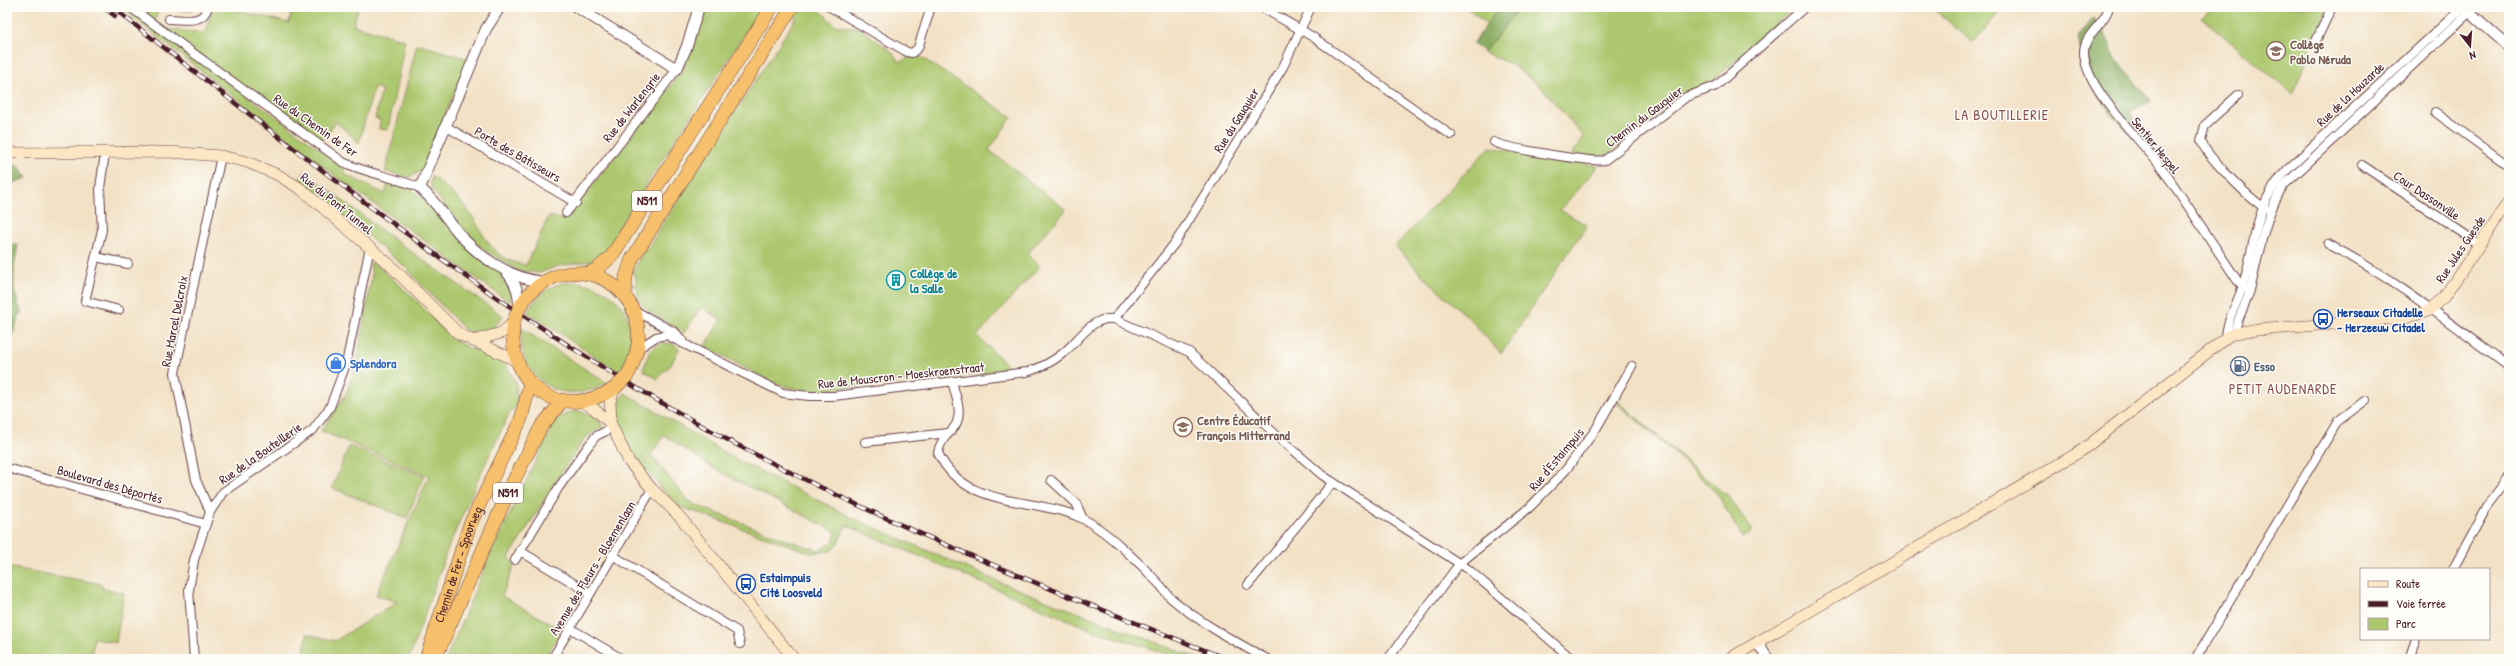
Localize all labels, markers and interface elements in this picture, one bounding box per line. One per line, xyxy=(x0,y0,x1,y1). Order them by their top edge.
north arrow xyxy=(2450,26,2490,66)
place label: Collège Pablo Néruda xyxy=(2290,35,2352,68)
school or university icon: Collège Pablo Néruda xyxy=(2265,40,2287,62)
text: N xyxy=(2468,48,2478,63)
street label: Rue de la Houzarde xyxy=(2312,58,2388,130)
street label: Rue de Warlengrie xyxy=(598,68,664,146)
street label: Chemin du Gauquier xyxy=(1602,81,1686,151)
street label: Rue du Gauquier xyxy=(1209,84,1263,156)
street label: Rue du Chemin de Fer xyxy=(270,89,362,161)
district label: LA BOUTILLERIE xyxy=(1955,105,2049,124)
street label: Sentier Hespel xyxy=(2128,113,2185,178)
street label: Porte des Bâtisseurs xyxy=(472,122,564,186)
street label: Cour Dassonville xyxy=(2390,166,2464,224)
street label: Rue du Pont Tunnel xyxy=(297,168,378,238)
road number: N511 xyxy=(632,191,662,211)
street label: Rue Jules Guesde xyxy=(2431,212,2489,286)
place label: Collège de la Salle xyxy=(910,264,958,297)
building icon: Collège de la Salle xyxy=(885,269,907,291)
street label: Rue Marcel Delcroix xyxy=(156,274,192,368)
place label: Herseaux Citadelle - Herzeeuw Citadel xyxy=(2337,303,2425,336)
bus stop icon: Herseaux Citadelle - Herzeeuw Citadel xyxy=(2312,308,2334,330)
shop icon: Splendora xyxy=(325,352,347,374)
place label: Splendora xyxy=(350,354,397,373)
fuel station icon: Esso xyxy=(2229,355,2251,377)
street label: Rue de Mouscron - Moeskroenstraat xyxy=(817,357,986,393)
place label: Esso xyxy=(2254,357,2276,375)
district label: PETIT AUDENARDE xyxy=(2229,379,2337,398)
place label: Centre Éducatif François Mitterrand xyxy=(1196,411,1291,444)
school or university icon: Centre Éducatif François Mitterrand xyxy=(1172,416,1194,438)
street label: Rue de la Bouteillerie xyxy=(215,418,305,488)
street label: Rue d'Estaimpuis xyxy=(1524,424,1588,494)
street label: Boulevard des Déportés xyxy=(55,460,165,508)
road number: N511 xyxy=(493,483,523,503)
street label: Avenue des Fleurs - Bloemenlaan xyxy=(545,497,639,639)
street label: Chemin de Fer - Spoorweg xyxy=(430,503,487,625)
place label: Estaimpuis Cité Loosveld xyxy=(760,568,823,601)
legend xyxy=(2360,568,2490,640)
bus stop icon: Estaimpuis Cité Loosveld xyxy=(735,573,757,595)
text: Route xyxy=(2396,575,2420,592)
text: Voie ferrée xyxy=(2396,595,2446,612)
text: Parc xyxy=(2396,615,2416,632)

